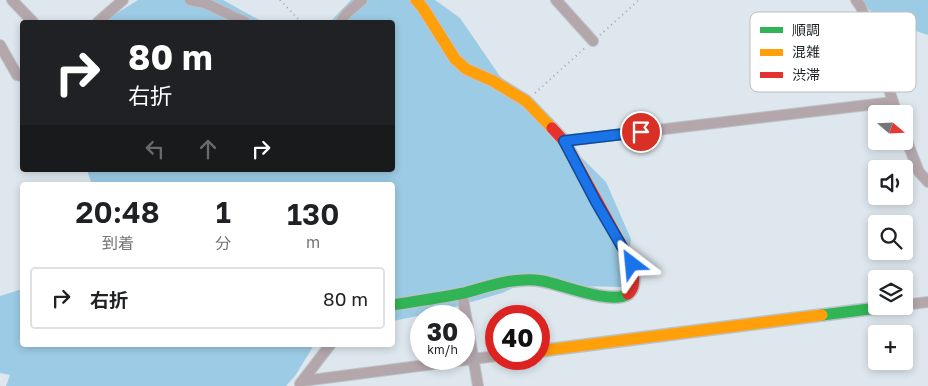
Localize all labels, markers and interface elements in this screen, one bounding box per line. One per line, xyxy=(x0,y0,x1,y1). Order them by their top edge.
legend xyxy=(750,12,916,92)
text: 順調 xyxy=(792,21,820,38)
text: 80 m xyxy=(128,36,213,78)
icon: right xyxy=(45,40,110,105)
text: 混雑 xyxy=(792,43,820,60)
text: 渋滞 xyxy=(792,66,820,83)
text: 右折 xyxy=(128,82,172,109)
north arrow xyxy=(868,105,912,150)
map controls xyxy=(868,105,913,370)
pin xyxy=(620,111,662,153)
icon: arrive xyxy=(627,118,655,146)
icon: left xyxy=(141,135,169,163)
icon: ahead xyxy=(194,135,222,163)
icon: right xyxy=(247,135,275,163)
button: sound xyxy=(868,160,913,205)
text: 20:48 xyxy=(76,194,160,230)
text: 1 xyxy=(216,194,231,230)
text: 130 xyxy=(287,196,339,232)
button: search xyxy=(868,215,913,260)
text: m xyxy=(306,232,320,252)
text: 到着 xyxy=(102,233,134,253)
text: 分 xyxy=(215,233,231,253)
position arrow xyxy=(605,237,657,289)
button: layers xyxy=(868,270,913,315)
icon: right xyxy=(47,284,75,312)
text: 80 m xyxy=(323,287,368,310)
text: 右折 xyxy=(90,288,128,311)
speed limit sign: 40 xyxy=(485,305,550,370)
text: 30 xyxy=(427,316,458,347)
button: + xyxy=(868,325,913,370)
text: km/h xyxy=(427,342,458,357)

